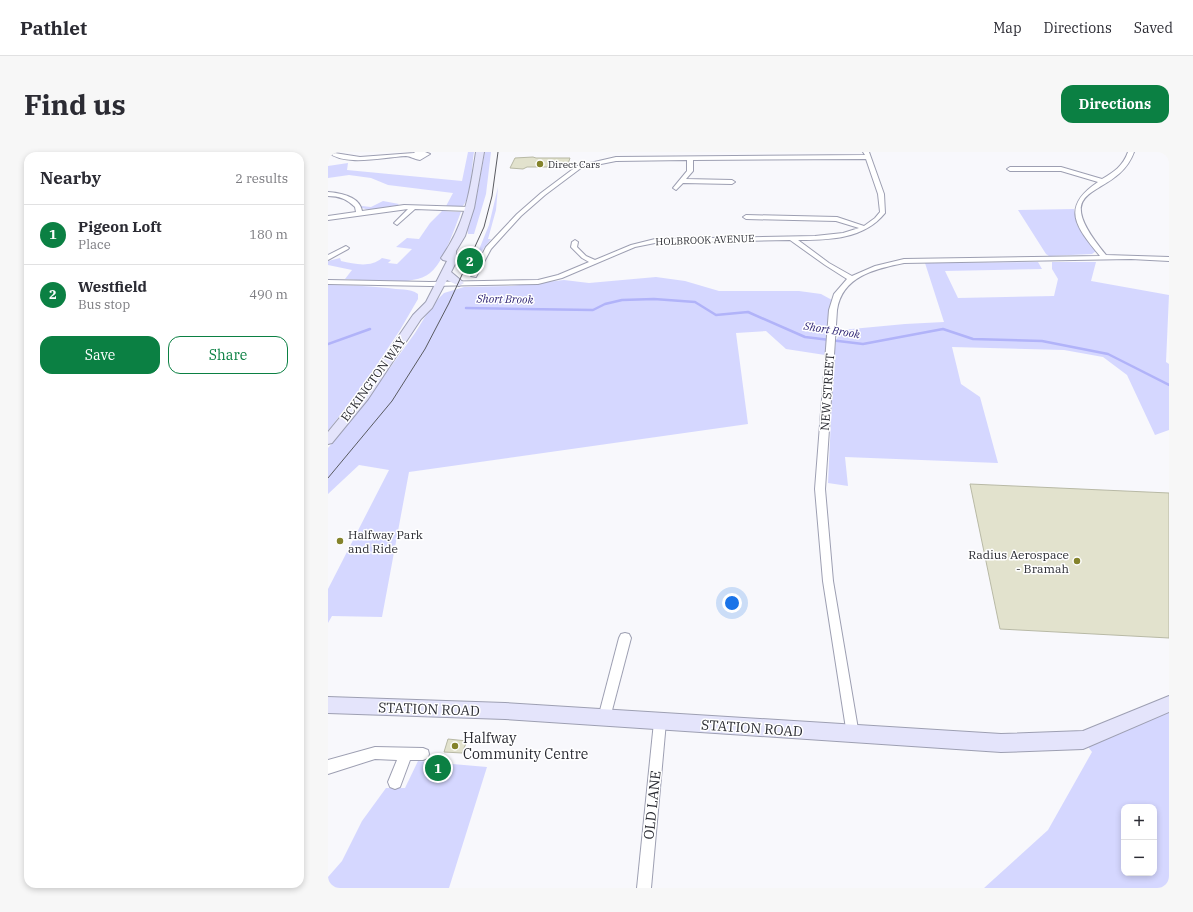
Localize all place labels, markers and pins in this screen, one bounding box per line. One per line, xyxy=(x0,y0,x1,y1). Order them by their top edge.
place label: Direct Cars xyxy=(548,158,600,171)
marker: Direct Cars xyxy=(535,159,545,169)
pin: 2 xyxy=(457,246,483,276)
place label: Halfway Park and Ride xyxy=(348,527,423,556)
marker: Halfway Park and Ride xyxy=(335,536,345,546)
place label: Radius Aerospace - Bramah xyxy=(968,547,1070,576)
marker: Radius Aerospace - Bramah xyxy=(1072,556,1082,566)
place label: Halfway Community Centre xyxy=(463,729,588,763)
marker: Halfway Community Centre xyxy=(450,741,460,751)
pin: 1 xyxy=(425,753,451,783)

